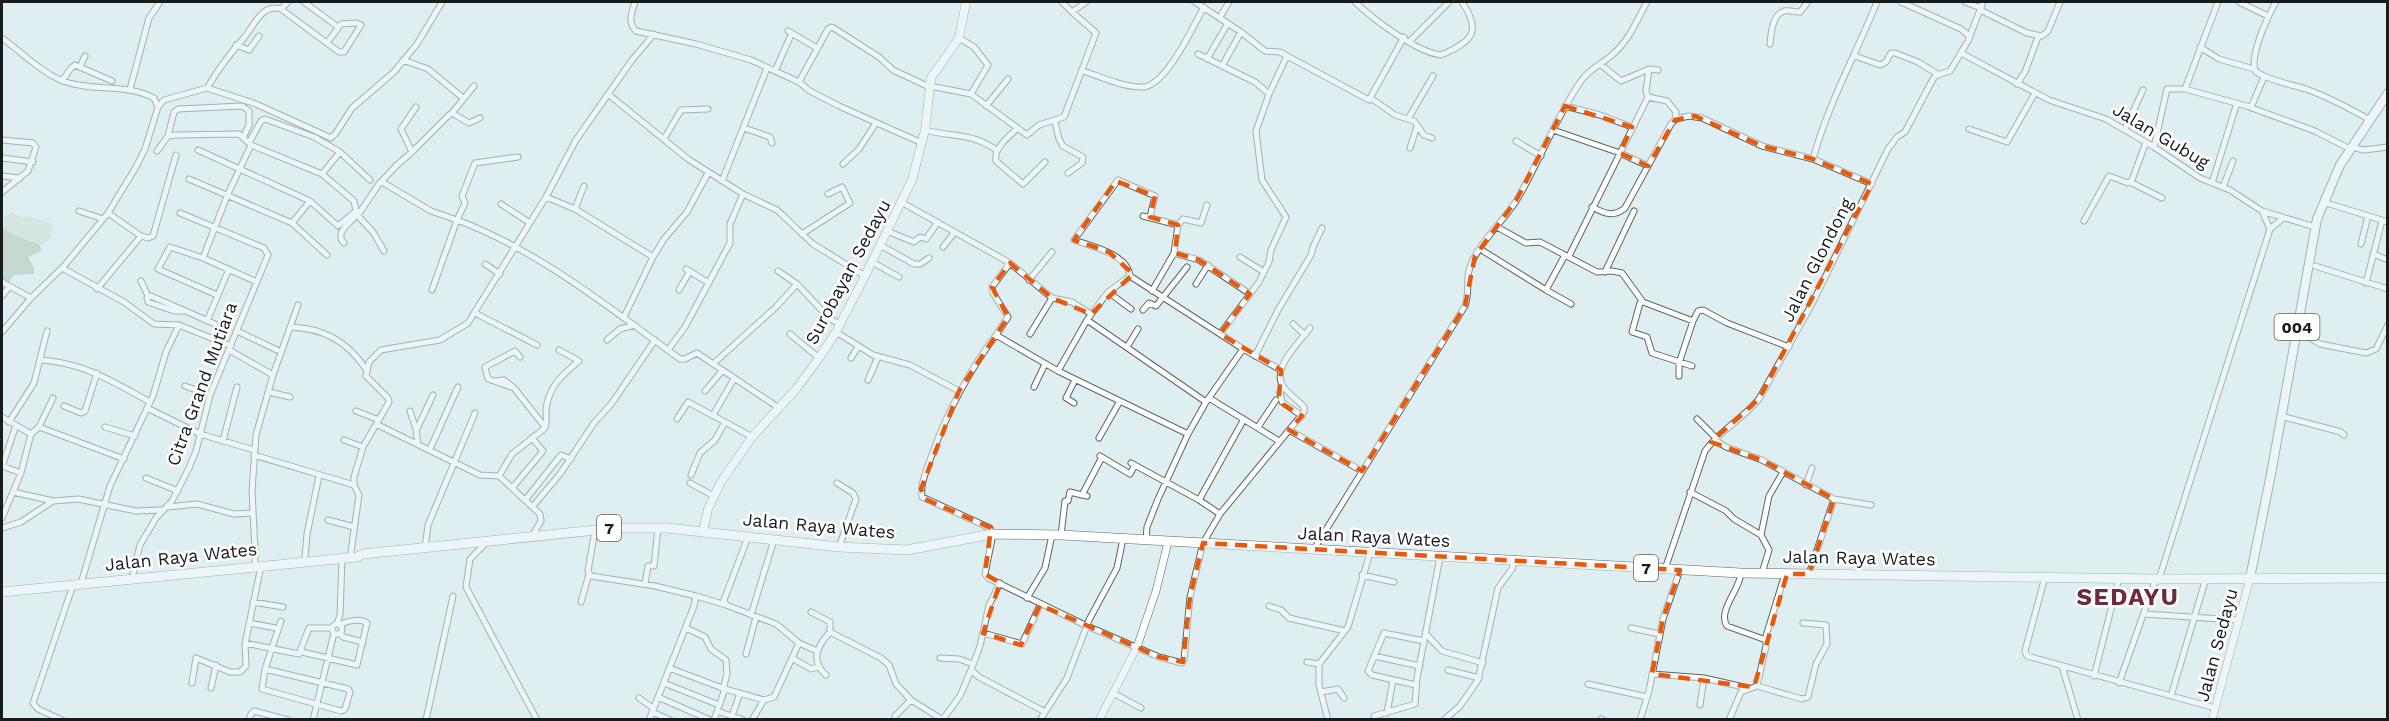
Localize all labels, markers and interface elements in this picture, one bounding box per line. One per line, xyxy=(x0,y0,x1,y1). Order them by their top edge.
street label: Jalan Gubug xyxy=(2109,98,2214,173)
street label: Jalan Glondong xyxy=(1776,194,1857,325)
street label: Surobayan Sedayu xyxy=(800,196,895,348)
street label: Citra Grand Mutiara xyxy=(162,299,241,469)
road number: 004 xyxy=(2274,314,2320,340)
street label: Jalan Raya Wates xyxy=(742,508,896,543)
road number: 7 xyxy=(597,515,621,541)
street label: Jalan Raya Wates xyxy=(1297,522,1451,551)
street label: Jalan Raya Wates xyxy=(104,538,258,575)
street label: Jalan Raya Wates xyxy=(1782,546,1936,569)
road number: 7 xyxy=(1634,555,1658,581)
district label: SEDAYU xyxy=(2077,583,2179,611)
street label: Jalan Sedayu xyxy=(2191,586,2242,704)

